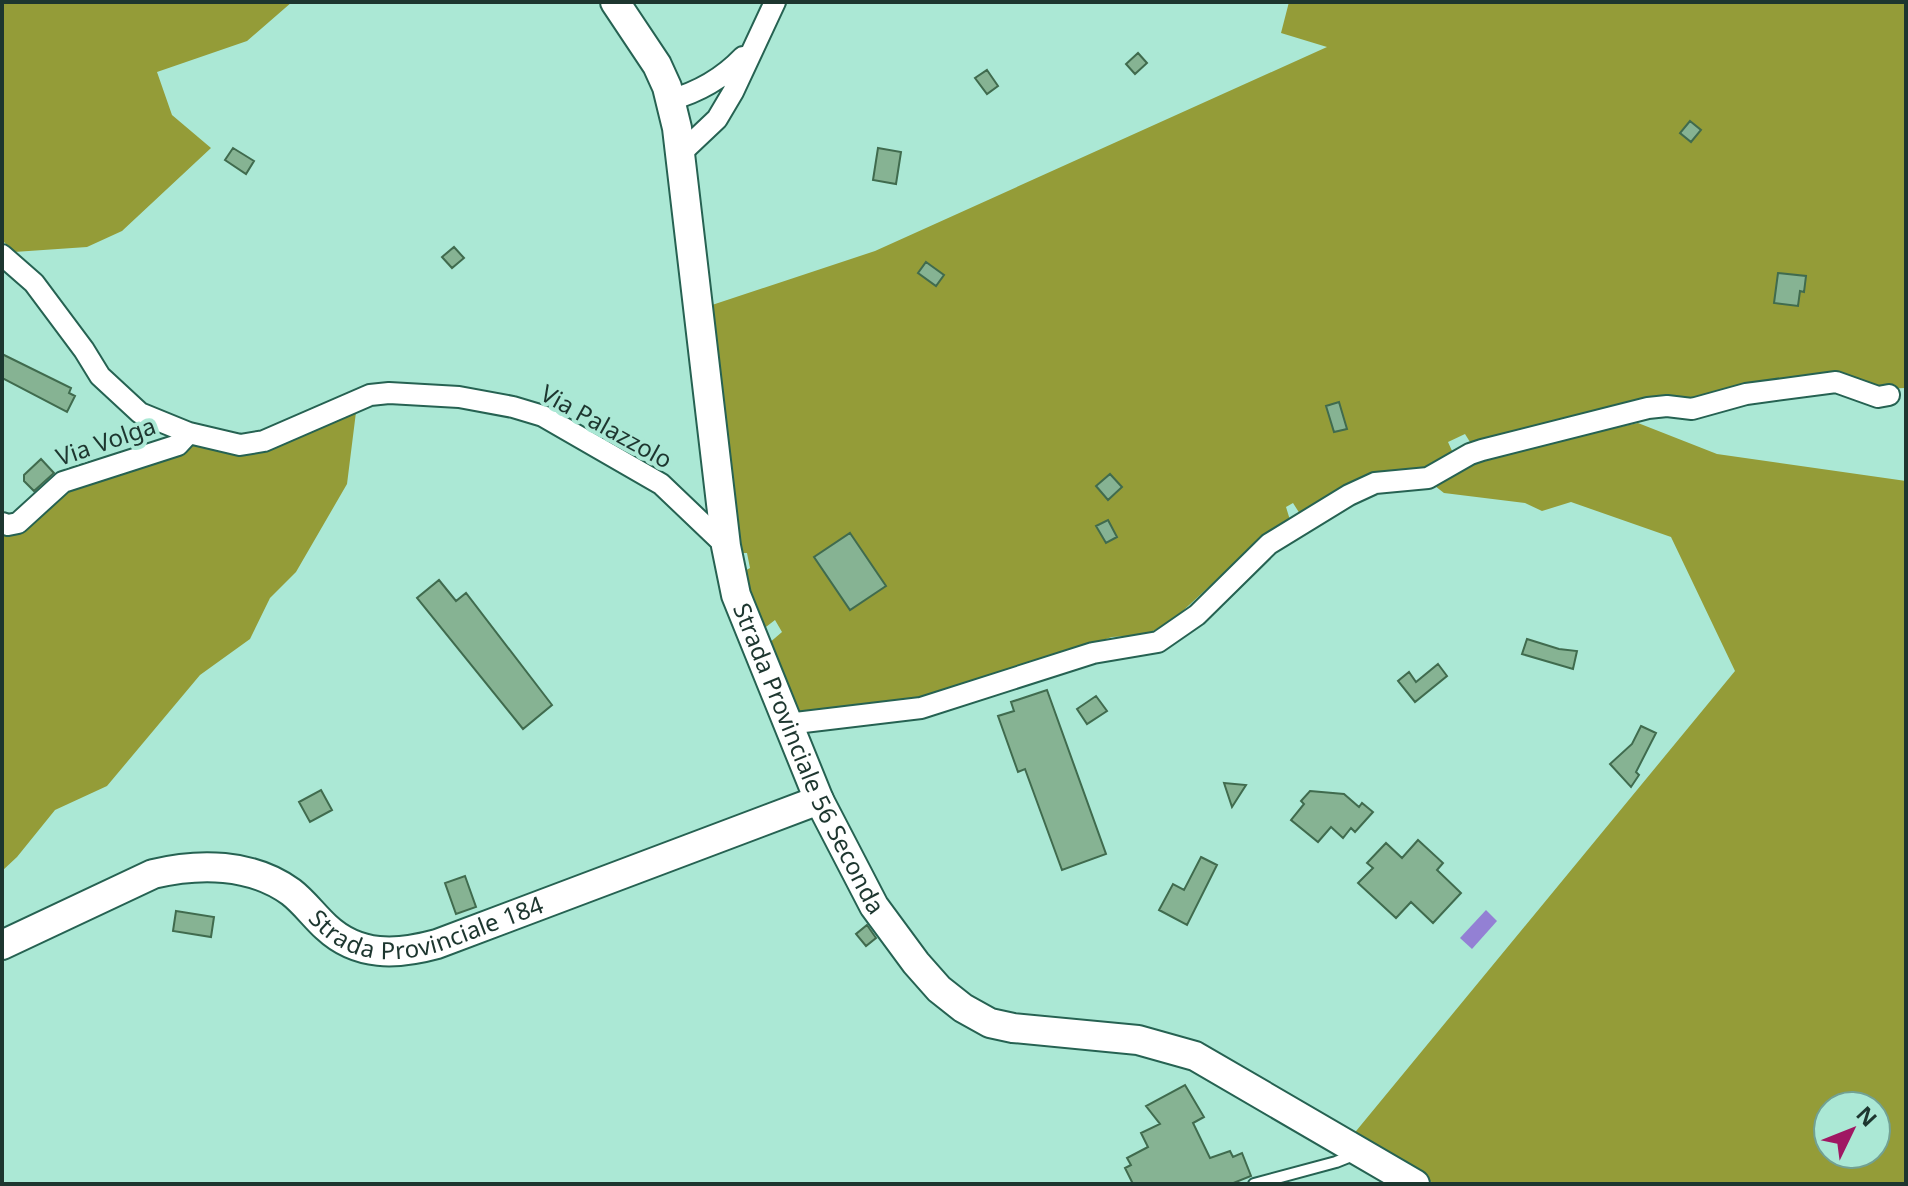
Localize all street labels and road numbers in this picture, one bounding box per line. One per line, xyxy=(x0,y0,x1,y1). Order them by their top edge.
street label: Via Palazzolo xyxy=(535,376,678,475)
street label: Via Volga xyxy=(51,408,160,473)
street label: Strada Provinciale 56 Seconda xyxy=(726,598,893,921)
street label: Strada Provinciale 184 xyxy=(305,886,555,920)

